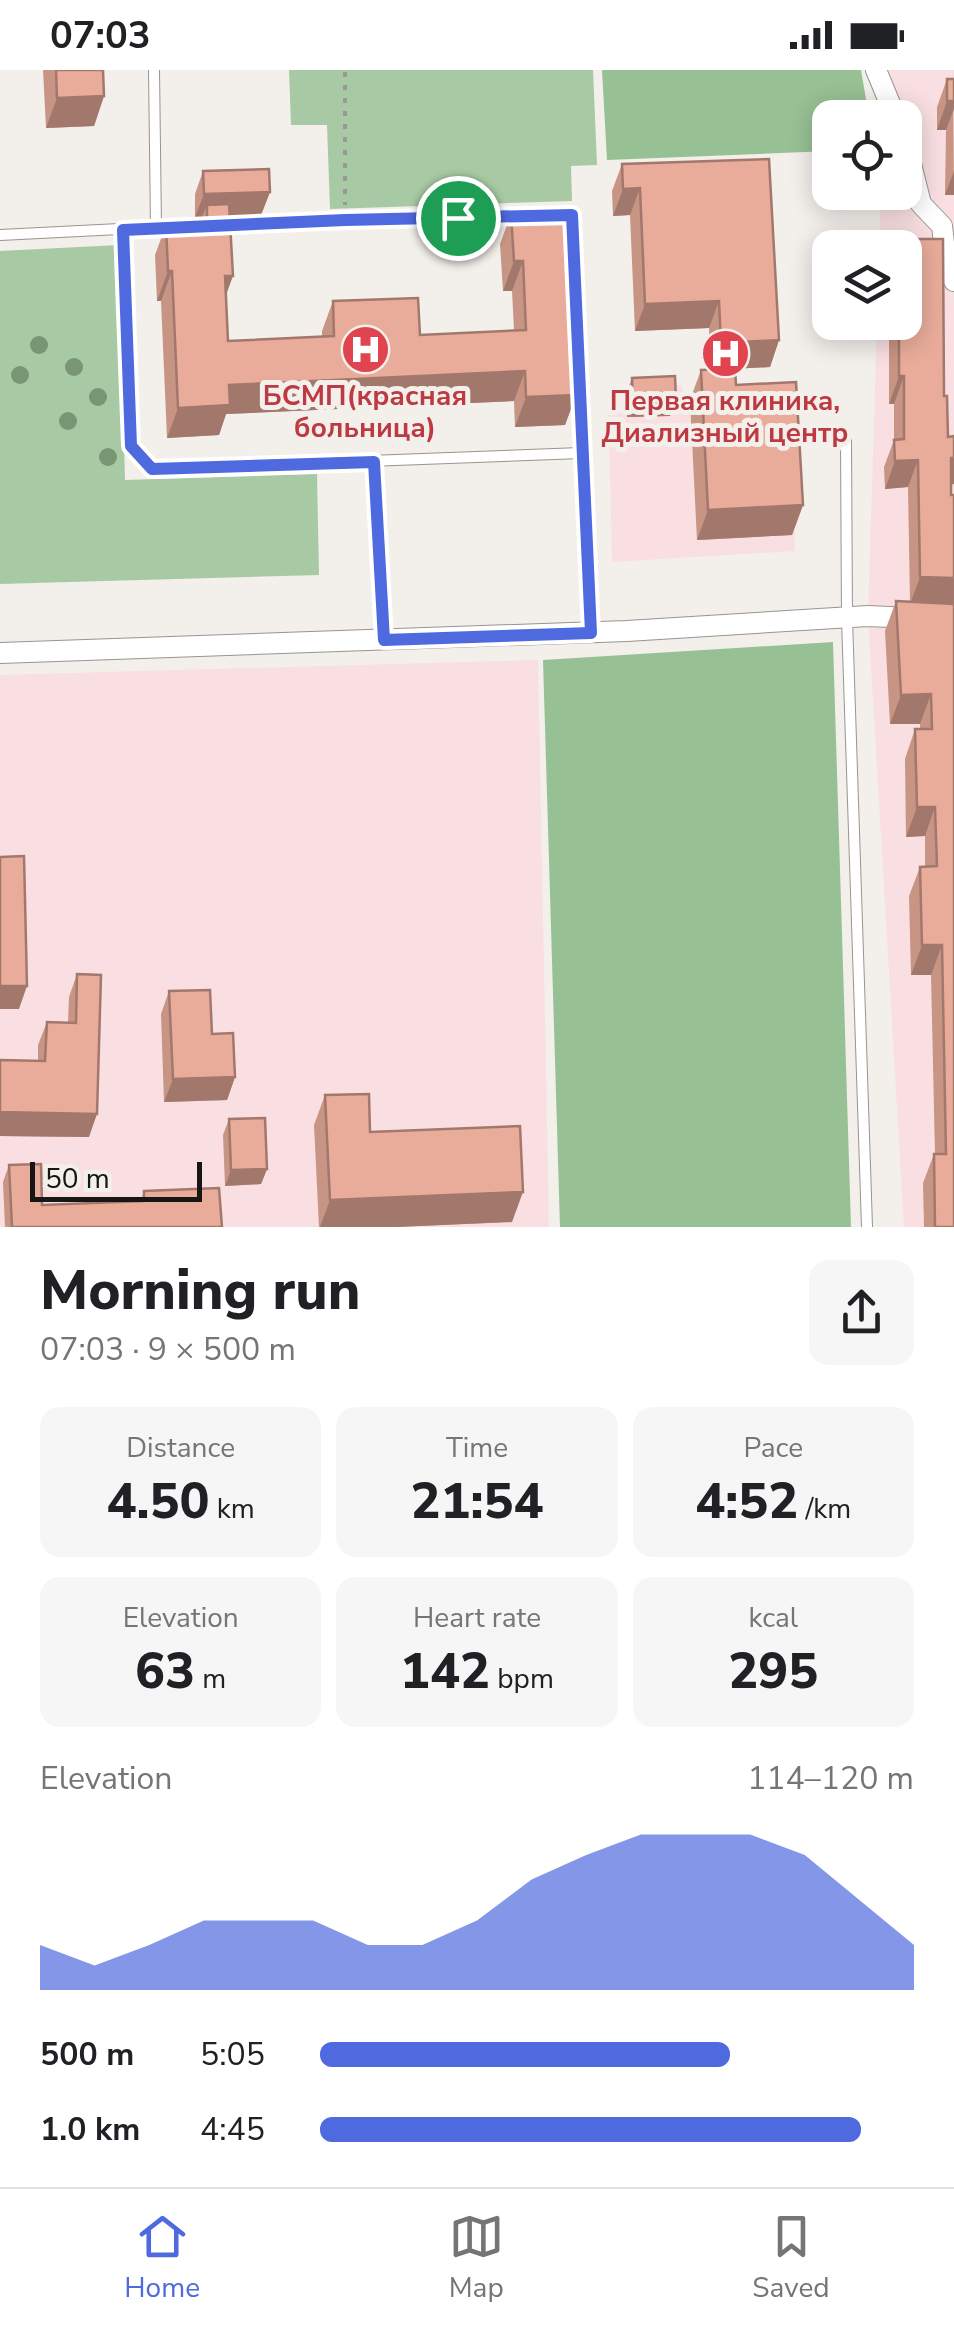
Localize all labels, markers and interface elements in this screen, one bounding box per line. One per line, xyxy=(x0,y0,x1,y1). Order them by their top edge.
text: 07:03 xyxy=(50,10,151,61)
map controls xyxy=(812,100,922,340)
button: locate xyxy=(812,100,922,210)
pin xyxy=(416,176,501,261)
icon: arrive xyxy=(431,191,486,246)
button: layers xyxy=(812,230,922,340)
hospital icon: БСМП(красная больница) xyxy=(339,323,391,375)
hospital icon: Первая клиника, Диализный центр xyxy=(699,327,751,379)
place label: БСМП(красная больница) xyxy=(263,377,467,447)
place label: Первая клиника, Диализный центр xyxy=(602,382,848,452)
scale bar xyxy=(30,1157,202,1202)
text: 50 m xyxy=(45,1160,110,1198)
text: Morning run xyxy=(40,1253,360,1328)
button: share xyxy=(809,1260,914,1365)
text: 07:03 · 9 × 500 m xyxy=(40,1328,296,1371)
text: Distance xyxy=(126,1429,235,1467)
text: Time xyxy=(446,1429,508,1467)
text: Pace xyxy=(744,1429,803,1467)
text: 4.50 xyxy=(107,1467,210,1536)
text: 21:54 xyxy=(410,1467,543,1536)
text: 4:52 xyxy=(695,1467,798,1536)
text: km xyxy=(210,1490,255,1528)
text: /km xyxy=(798,1490,851,1528)
text: Elevation xyxy=(123,1599,239,1637)
text: Heart rate xyxy=(413,1599,541,1637)
text: kcal xyxy=(749,1599,798,1637)
text: 63 xyxy=(135,1637,195,1706)
text: 142 xyxy=(400,1637,490,1706)
text: 295 xyxy=(728,1637,818,1706)
text: m xyxy=(195,1660,226,1698)
text: bpm xyxy=(490,1660,554,1698)
text: Elevation xyxy=(40,1757,173,1800)
text: 114–120 m xyxy=(747,1757,914,1800)
text: 500 m xyxy=(40,2033,134,2076)
text: 5:05 xyxy=(200,2033,265,2076)
text: 1.0 km xyxy=(40,2108,140,2151)
text: 4:45 xyxy=(200,2108,265,2151)
tab: Home xyxy=(124,2209,200,2307)
tab: Map xyxy=(449,2209,504,2307)
tab: Saved xyxy=(752,2209,830,2307)

